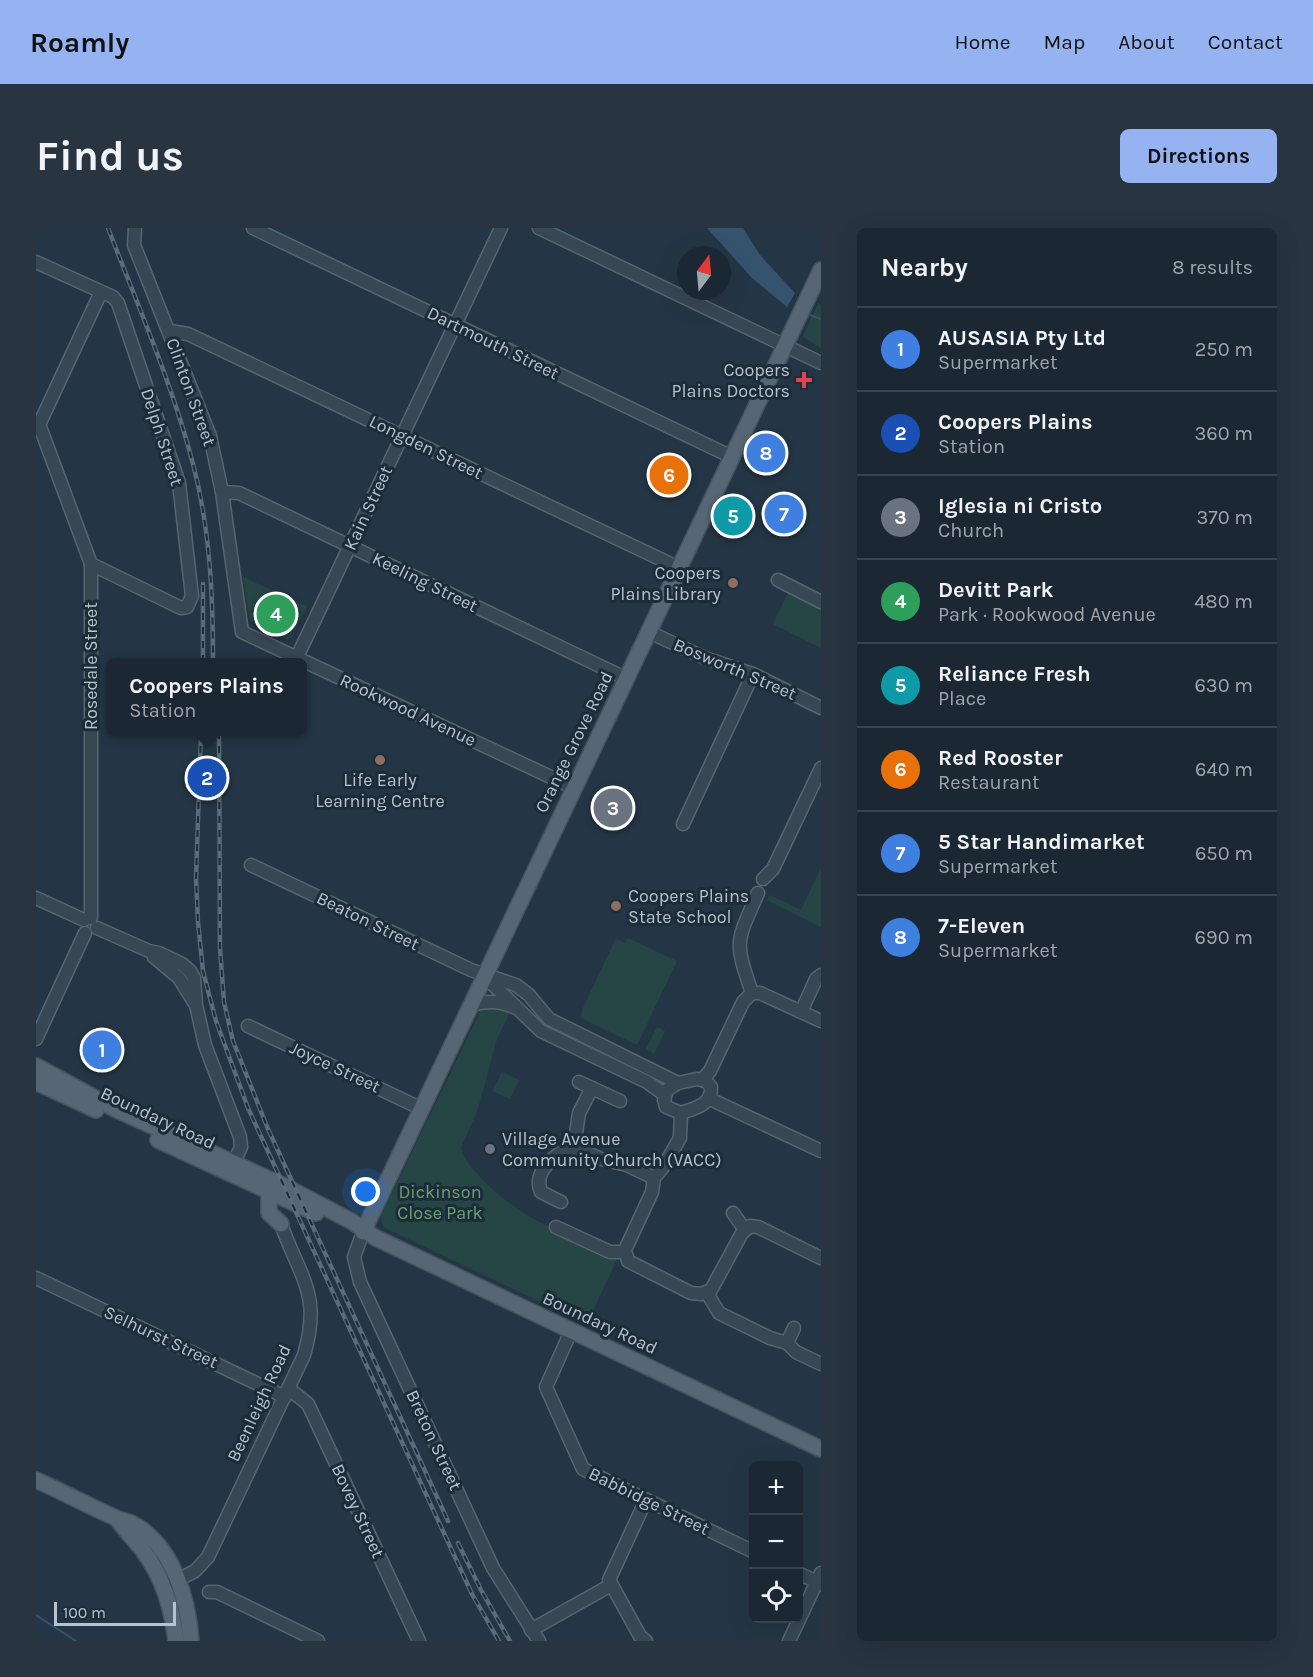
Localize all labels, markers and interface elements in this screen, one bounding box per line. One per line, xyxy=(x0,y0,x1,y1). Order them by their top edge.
text: Roamly xyxy=(30,26,129,59)
text: Home xyxy=(955,30,1011,54)
text: Map xyxy=(1044,30,1085,54)
text: About xyxy=(1118,30,1175,54)
text: Contact xyxy=(1208,30,1283,54)
button: Directions xyxy=(1120,129,1277,183)
text: Find us xyxy=(36,131,184,181)
north arrow xyxy=(677,246,731,300)
text: Nearby xyxy=(881,252,968,283)
text: 8 results xyxy=(1172,256,1253,279)
street label: Dartmouth Street xyxy=(423,302,563,385)
text: AUSASIA Pty Ltd xyxy=(938,325,1106,351)
street label: Clinton Street xyxy=(161,335,221,449)
text: 1 xyxy=(897,338,904,361)
text: 250 m xyxy=(1195,338,1253,361)
text: Supermarket xyxy=(938,351,1057,374)
place label: Coopers Plains Doctors xyxy=(672,359,790,402)
marker: Coopers Plains Doctors xyxy=(795,371,813,389)
street label: Delph Street xyxy=(136,385,188,489)
text: Coopers Plains xyxy=(938,409,1093,435)
street label: Longden Street xyxy=(366,410,487,484)
text: 2 xyxy=(894,422,907,445)
text: 360 m xyxy=(1194,422,1253,445)
pin: 8 xyxy=(746,430,786,476)
text: Station xyxy=(938,435,1005,458)
pin: 6 xyxy=(650,452,688,498)
street label: Kain Street xyxy=(339,462,397,554)
pin: 7 xyxy=(764,492,804,536)
text: Iglesia ni Cristo xyxy=(938,493,1102,519)
pin: 5 xyxy=(714,494,752,538)
text: 3 xyxy=(894,506,907,529)
text: 370 m xyxy=(1196,506,1253,529)
text: Church xyxy=(938,519,1004,542)
street label: Keeling Street xyxy=(369,547,481,617)
place label: Coopers Plains Library xyxy=(610,562,722,605)
marker: Coopers Plains Library xyxy=(726,576,740,590)
text: Devitt Park xyxy=(938,577,1054,603)
text: 4 xyxy=(895,590,906,613)
text: 480 m xyxy=(1194,590,1253,613)
pin: 4 xyxy=(256,592,296,636)
street label: Rosedale Street xyxy=(80,602,102,730)
text: Park · Rookwood Avenue xyxy=(938,603,1156,626)
street label: Bosworth Street xyxy=(670,633,800,705)
popup xyxy=(106,658,307,736)
text: Reliance Fresh xyxy=(938,661,1091,687)
street label: Orange Grove Road xyxy=(530,668,618,816)
street label: Rookwood Avenue xyxy=(336,669,480,751)
text: Coopers Plains xyxy=(129,673,284,699)
text: 5 xyxy=(895,674,906,697)
text: 630 m xyxy=(1194,674,1253,697)
text: Place xyxy=(938,687,986,710)
text: Station xyxy=(129,699,196,722)
text: Red Rooster xyxy=(938,745,1063,771)
marker: Life Early Learning Centre xyxy=(373,753,387,767)
pin: 2 xyxy=(188,756,226,800)
text: 6 xyxy=(894,758,907,781)
text: 640 m xyxy=(1195,758,1253,781)
place label: Life Early Learning Centre xyxy=(315,769,445,812)
text: Restaurant xyxy=(938,771,1040,794)
pin: 3 xyxy=(594,786,632,830)
text: 5 Star Handimarket xyxy=(938,829,1145,855)
text: 7 xyxy=(896,842,905,865)
text: 650 m xyxy=(1195,842,1253,865)
text: Supermarket xyxy=(938,855,1057,878)
place label: Coopers Plains State School xyxy=(628,885,749,928)
street label: Beaton Street xyxy=(313,887,423,955)
marker: Coopers Plains State School xyxy=(609,899,623,913)
text: 7-Eleven xyxy=(938,913,1025,939)
text: 8 xyxy=(894,926,907,949)
text: 690 m xyxy=(1195,926,1253,949)
text: Supermarket xyxy=(938,939,1057,962)
pin: 1 xyxy=(82,1028,122,1072)
street label: Joyce Street xyxy=(286,1036,384,1098)
street label: Boundary Road xyxy=(97,1082,219,1154)
place label: Village Avenue Community Church (VACC) xyxy=(502,1128,722,1171)
marker: Village Avenue Community Church (VACC) xyxy=(483,1142,497,1156)
your location xyxy=(351,1177,380,1206)
park label: Dickinson Close Park xyxy=(397,1181,483,1224)
street label: Boundary Road xyxy=(539,1287,661,1359)
street label: Selhurst Street xyxy=(100,1301,222,1373)
street label: Beenleigh Road xyxy=(222,1341,296,1465)
street label: Breton Street xyxy=(401,1386,467,1494)
street label: Bovey Street xyxy=(327,1460,389,1562)
map controls xyxy=(749,1461,803,1623)
button: + xyxy=(749,1461,803,1515)
street label: Babbidge Street xyxy=(585,1462,713,1540)
button: − xyxy=(749,1515,803,1569)
button: locate xyxy=(749,1569,803,1623)
scale bar xyxy=(54,1599,176,1626)
text: 100 m xyxy=(63,1603,106,1622)

